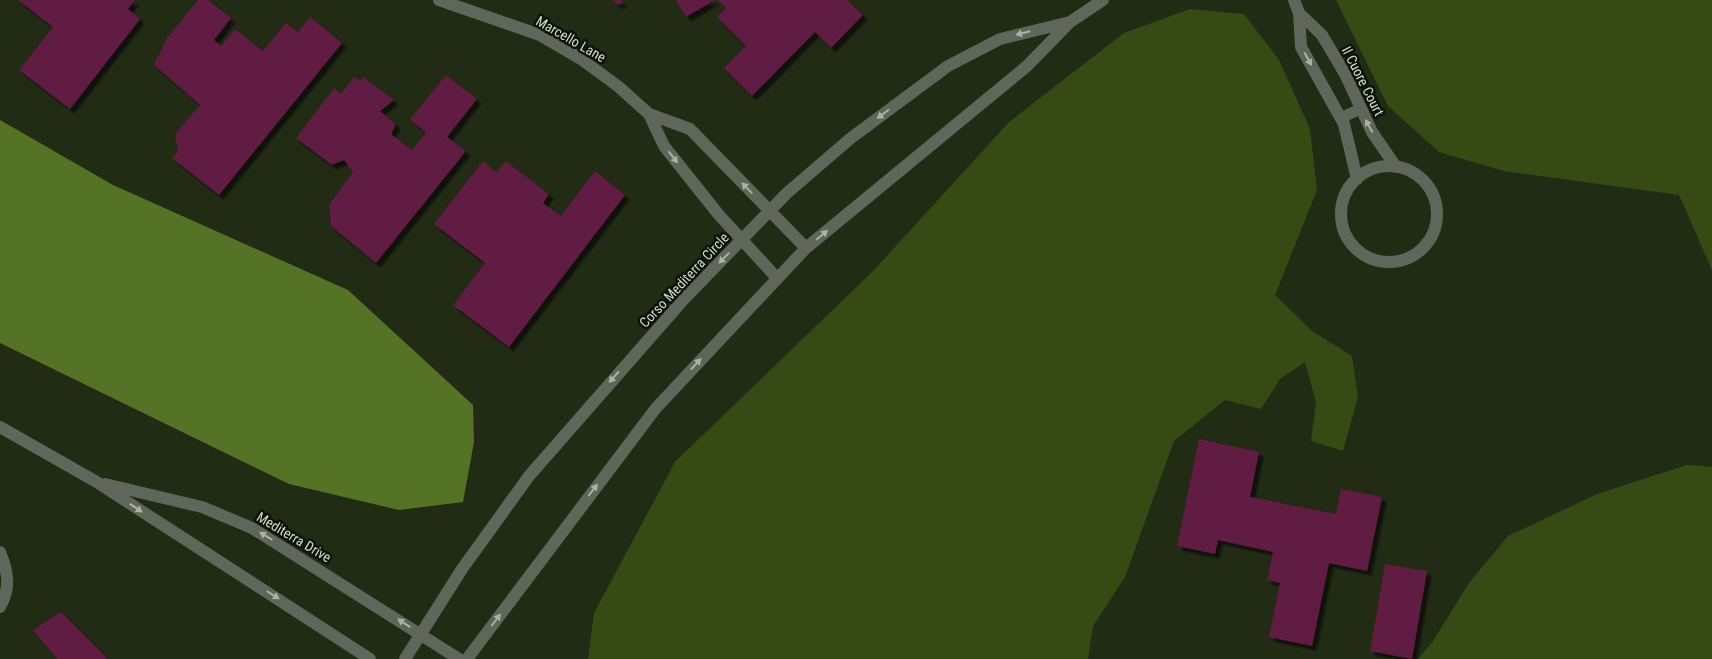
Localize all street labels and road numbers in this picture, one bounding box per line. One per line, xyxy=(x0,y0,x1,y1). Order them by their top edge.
street label: Marcello Lane xyxy=(533,13,609,66)
street label: Il Cuore Court xyxy=(1339,43,1387,119)
street label: Corso Mediterra Circle xyxy=(636,229,732,331)
street label: Mediterra Drive xyxy=(254,508,335,566)

